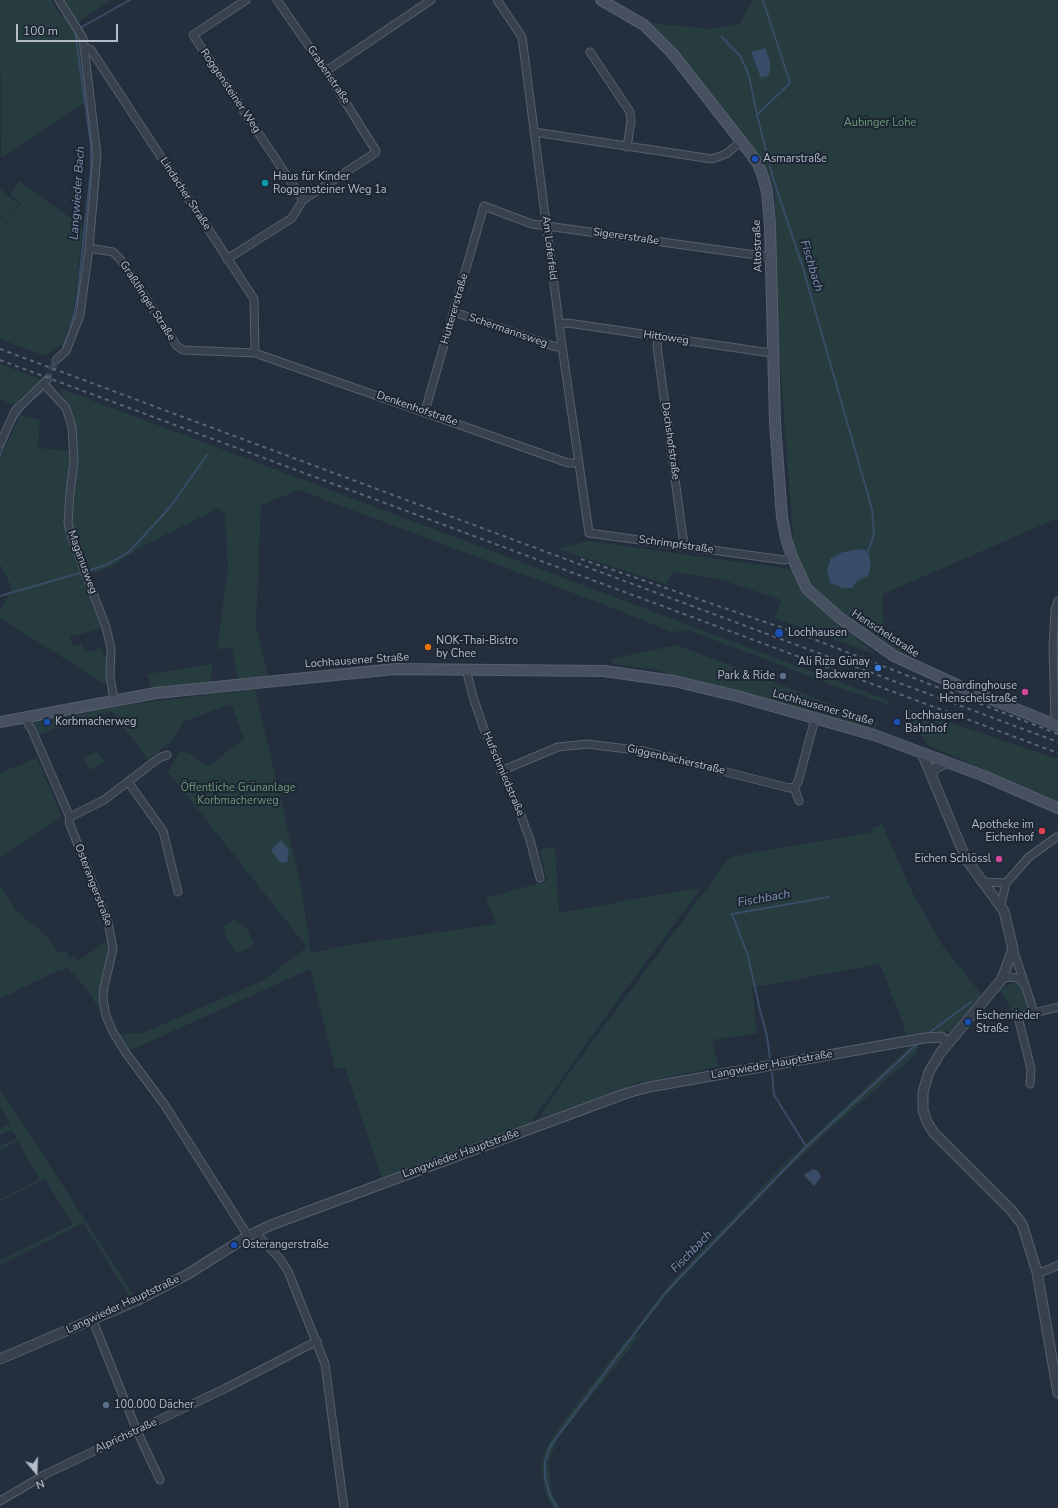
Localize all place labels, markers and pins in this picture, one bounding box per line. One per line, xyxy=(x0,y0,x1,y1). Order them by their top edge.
place label: Asmarstraße xyxy=(763,152,827,166)
marker: Asmarstraße xyxy=(750,154,760,164)
place label: Haus für Kinder Roggensteiner Weg 1a xyxy=(273,170,387,196)
marker: Haus für Kinder Roggensteiner Weg 1a xyxy=(260,178,270,188)
place label: Lochhausen xyxy=(788,626,847,640)
marker: Lochhausen xyxy=(773,627,785,639)
place label: NOK-Thai-Bistro by Chee xyxy=(436,634,518,660)
marker: NOK-Thai-Bistro by Chee xyxy=(423,642,433,652)
place label: Ali Rıza Günay Backwaren xyxy=(798,655,870,681)
marker: Ali Rıza Günay Backwaren xyxy=(873,663,883,673)
place label: Park & Ride xyxy=(718,669,775,683)
marker: Park & Ride xyxy=(778,671,788,681)
place label: Boardinghouse Henschelstraße xyxy=(939,679,1017,705)
marker: Boardinghouse Henschelstraße xyxy=(1020,687,1030,697)
place label: Lochhausen Bahnhof xyxy=(905,709,964,735)
place label: Korbmacherweg xyxy=(55,715,136,729)
marker: Korbmacherweg xyxy=(42,717,52,727)
marker: Lochhausen Bahnhof xyxy=(892,717,902,727)
place label: Apotheke im Eichenhof xyxy=(972,818,1034,844)
marker: Apotheke im Eichenhof xyxy=(1037,826,1047,836)
place label: Eichen Schlössl xyxy=(915,852,991,866)
marker: Eichen Schlössl xyxy=(994,854,1004,864)
place label: Eschenrieder Straße xyxy=(976,1009,1040,1035)
marker: Eschenrieder Straße xyxy=(963,1017,973,1027)
place label: Osterangerstraße xyxy=(242,1238,329,1252)
marker: Osterangerstraße xyxy=(229,1240,239,1250)
place label: 100.000 Dächer xyxy=(114,1398,194,1412)
marker: 100.000 Dächer xyxy=(101,1400,111,1410)

